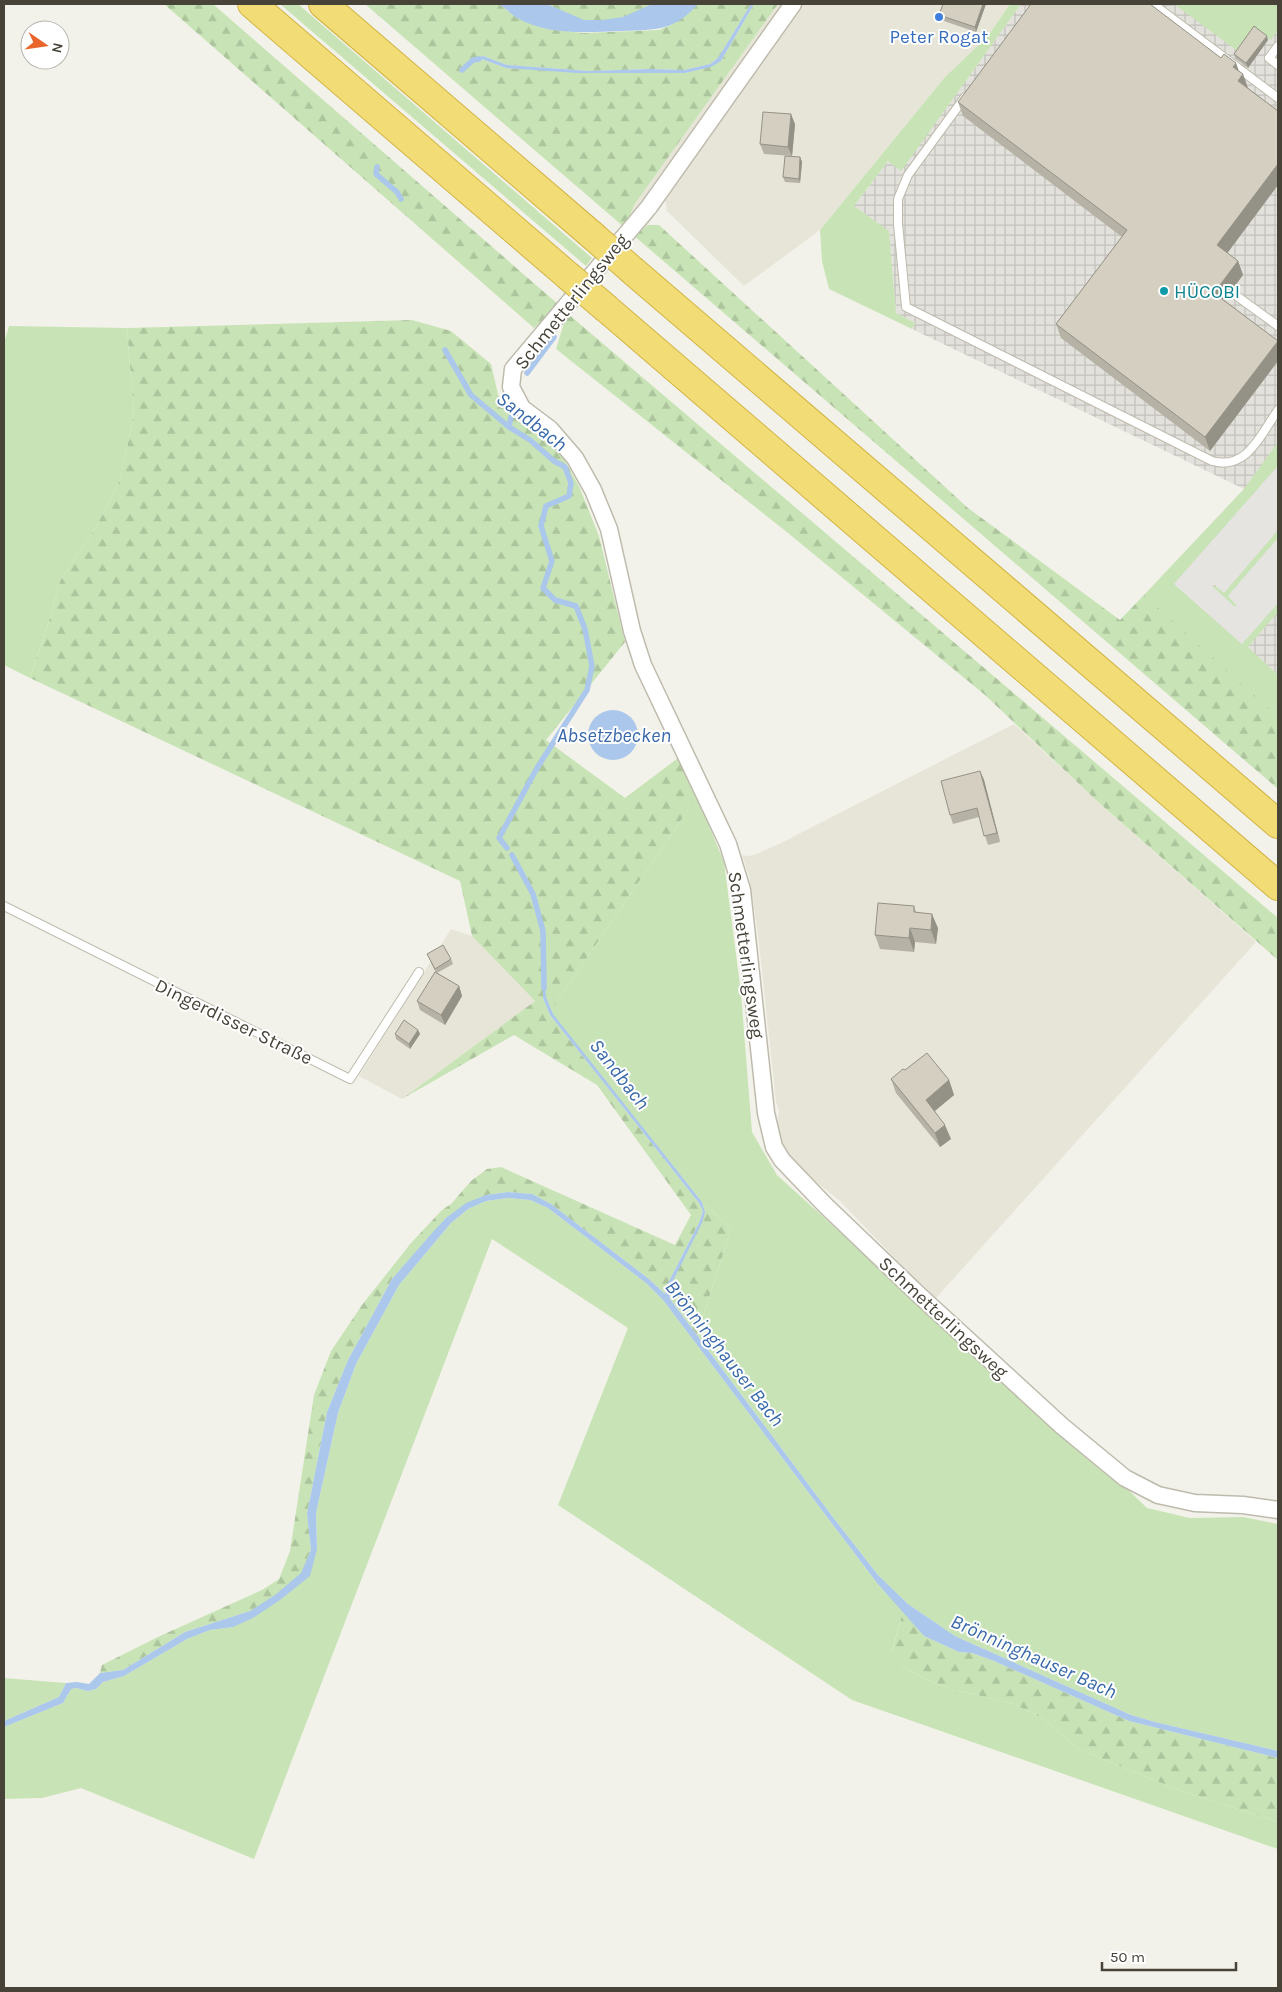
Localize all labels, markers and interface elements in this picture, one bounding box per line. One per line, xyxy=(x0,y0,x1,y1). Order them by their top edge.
marker: Peter Rogat xyxy=(933,11,945,23)
north arrow xyxy=(20,20,70,70)
place label: Peter Rogat xyxy=(890,26,988,48)
text: N xyxy=(48,41,67,55)
street label: Schmetterlingsweg xyxy=(510,229,634,374)
place label: HÜCOBI xyxy=(1174,281,1240,303)
marker: HÜCOBI xyxy=(1158,285,1170,297)
water label: Sandbach xyxy=(492,387,572,456)
water label: Absetzbecken xyxy=(557,724,671,747)
street label: Schmetterlingsweg xyxy=(723,870,769,1040)
street label: Dingerdisser Straße xyxy=(151,974,316,1070)
water label: Sandbach xyxy=(585,1034,654,1114)
street label: Schmetterlingsweg xyxy=(874,1252,1013,1383)
water label: Brönninghauser Bach xyxy=(660,1276,789,1431)
water label: Brönninghauser Bach xyxy=(947,1610,1120,1703)
scale bar xyxy=(1102,1940,1236,1972)
text: 50 m xyxy=(1110,1948,1145,1966)

